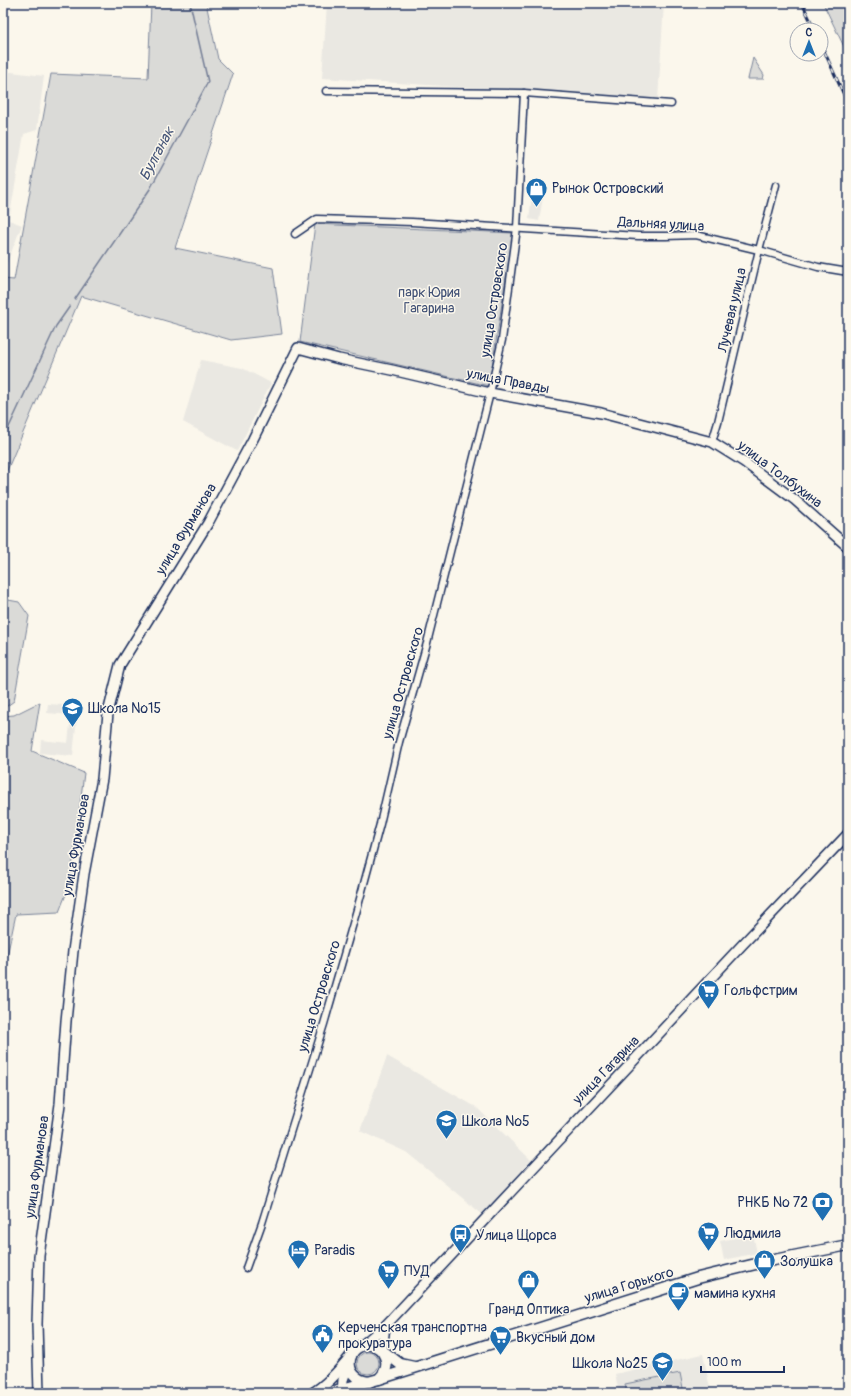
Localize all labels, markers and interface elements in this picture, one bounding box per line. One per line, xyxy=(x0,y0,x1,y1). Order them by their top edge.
north arrow xyxy=(789,22,829,62)
text: С xyxy=(806,26,813,39)
water label: Булганак xyxy=(135,123,179,184)
shop icon: Рынок Островский xyxy=(523,175,549,208)
place label: Рынок Островский xyxy=(552,180,664,197)
street label: Дальняя улица xyxy=(616,213,705,235)
street label: улица Островского xyxy=(476,241,512,360)
street label: Лучевая улица xyxy=(714,266,750,355)
park label: парк Юрия Гагарина xyxy=(398,284,460,317)
street label: улица Правды xyxy=(464,364,551,397)
street label: улица Толбухина xyxy=(734,436,826,511)
street label: улица Фурманова xyxy=(152,480,220,579)
street label: улица Островского xyxy=(379,625,427,742)
school or university icon: Школа №15 xyxy=(60,695,86,728)
place label: Школа №15 xyxy=(88,700,161,717)
street label: улица Фурманова xyxy=(58,793,93,898)
street label: улица Островского xyxy=(294,938,344,1055)
supermarket icon: Гольфстрим xyxy=(695,977,721,1010)
place label: Гольфстрим xyxy=(724,982,798,999)
street label: улица Гагарина xyxy=(568,1032,643,1109)
school or university icon: Школа №5 xyxy=(434,1108,460,1141)
place label: Школа №5 xyxy=(462,1113,530,1130)
street label: улица Фурманова xyxy=(21,1115,53,1220)
bank icon: РНКБ № 72 xyxy=(810,1189,836,1222)
place label: РНКБ № 72 xyxy=(737,1194,808,1211)
supermarket icon: Людмила xyxy=(695,1220,721,1253)
bus stop icon: Улица Щорса xyxy=(447,1222,473,1255)
place label: Людмила xyxy=(723,1225,781,1242)
place label: Улица Щорса xyxy=(476,1227,557,1244)
hotel icon: Paradis xyxy=(286,1237,312,1270)
place label: Paradis xyxy=(314,1242,356,1259)
shop icon: Золушка xyxy=(751,1248,777,1281)
place label: Золушка xyxy=(780,1253,833,1270)
supermarket icon: ПУД xyxy=(375,1258,401,1291)
place label: ПУД xyxy=(404,1263,430,1280)
street label: улица Горького xyxy=(581,1263,676,1307)
shop icon: Гранд Оптика xyxy=(516,1268,542,1301)
cafe icon: мамина кухня xyxy=(665,1280,691,1313)
place label: мамина кухня xyxy=(694,1285,776,1302)
place label: Гранд Оптика xyxy=(488,1301,570,1318)
place label: Керченская транспортна прокуратура xyxy=(338,1319,487,1352)
public building icon: Керченская транспортна прокуратура xyxy=(309,1322,335,1355)
supermarket icon: Вкусный дом xyxy=(488,1324,514,1357)
place label: Вкусный дом xyxy=(516,1329,595,1346)
scale bar xyxy=(701,1348,784,1374)
school or university icon: Школа №25 xyxy=(650,1350,676,1383)
place label: Школа №25 xyxy=(572,1355,648,1372)
text: 100 m xyxy=(707,1355,742,1370)

